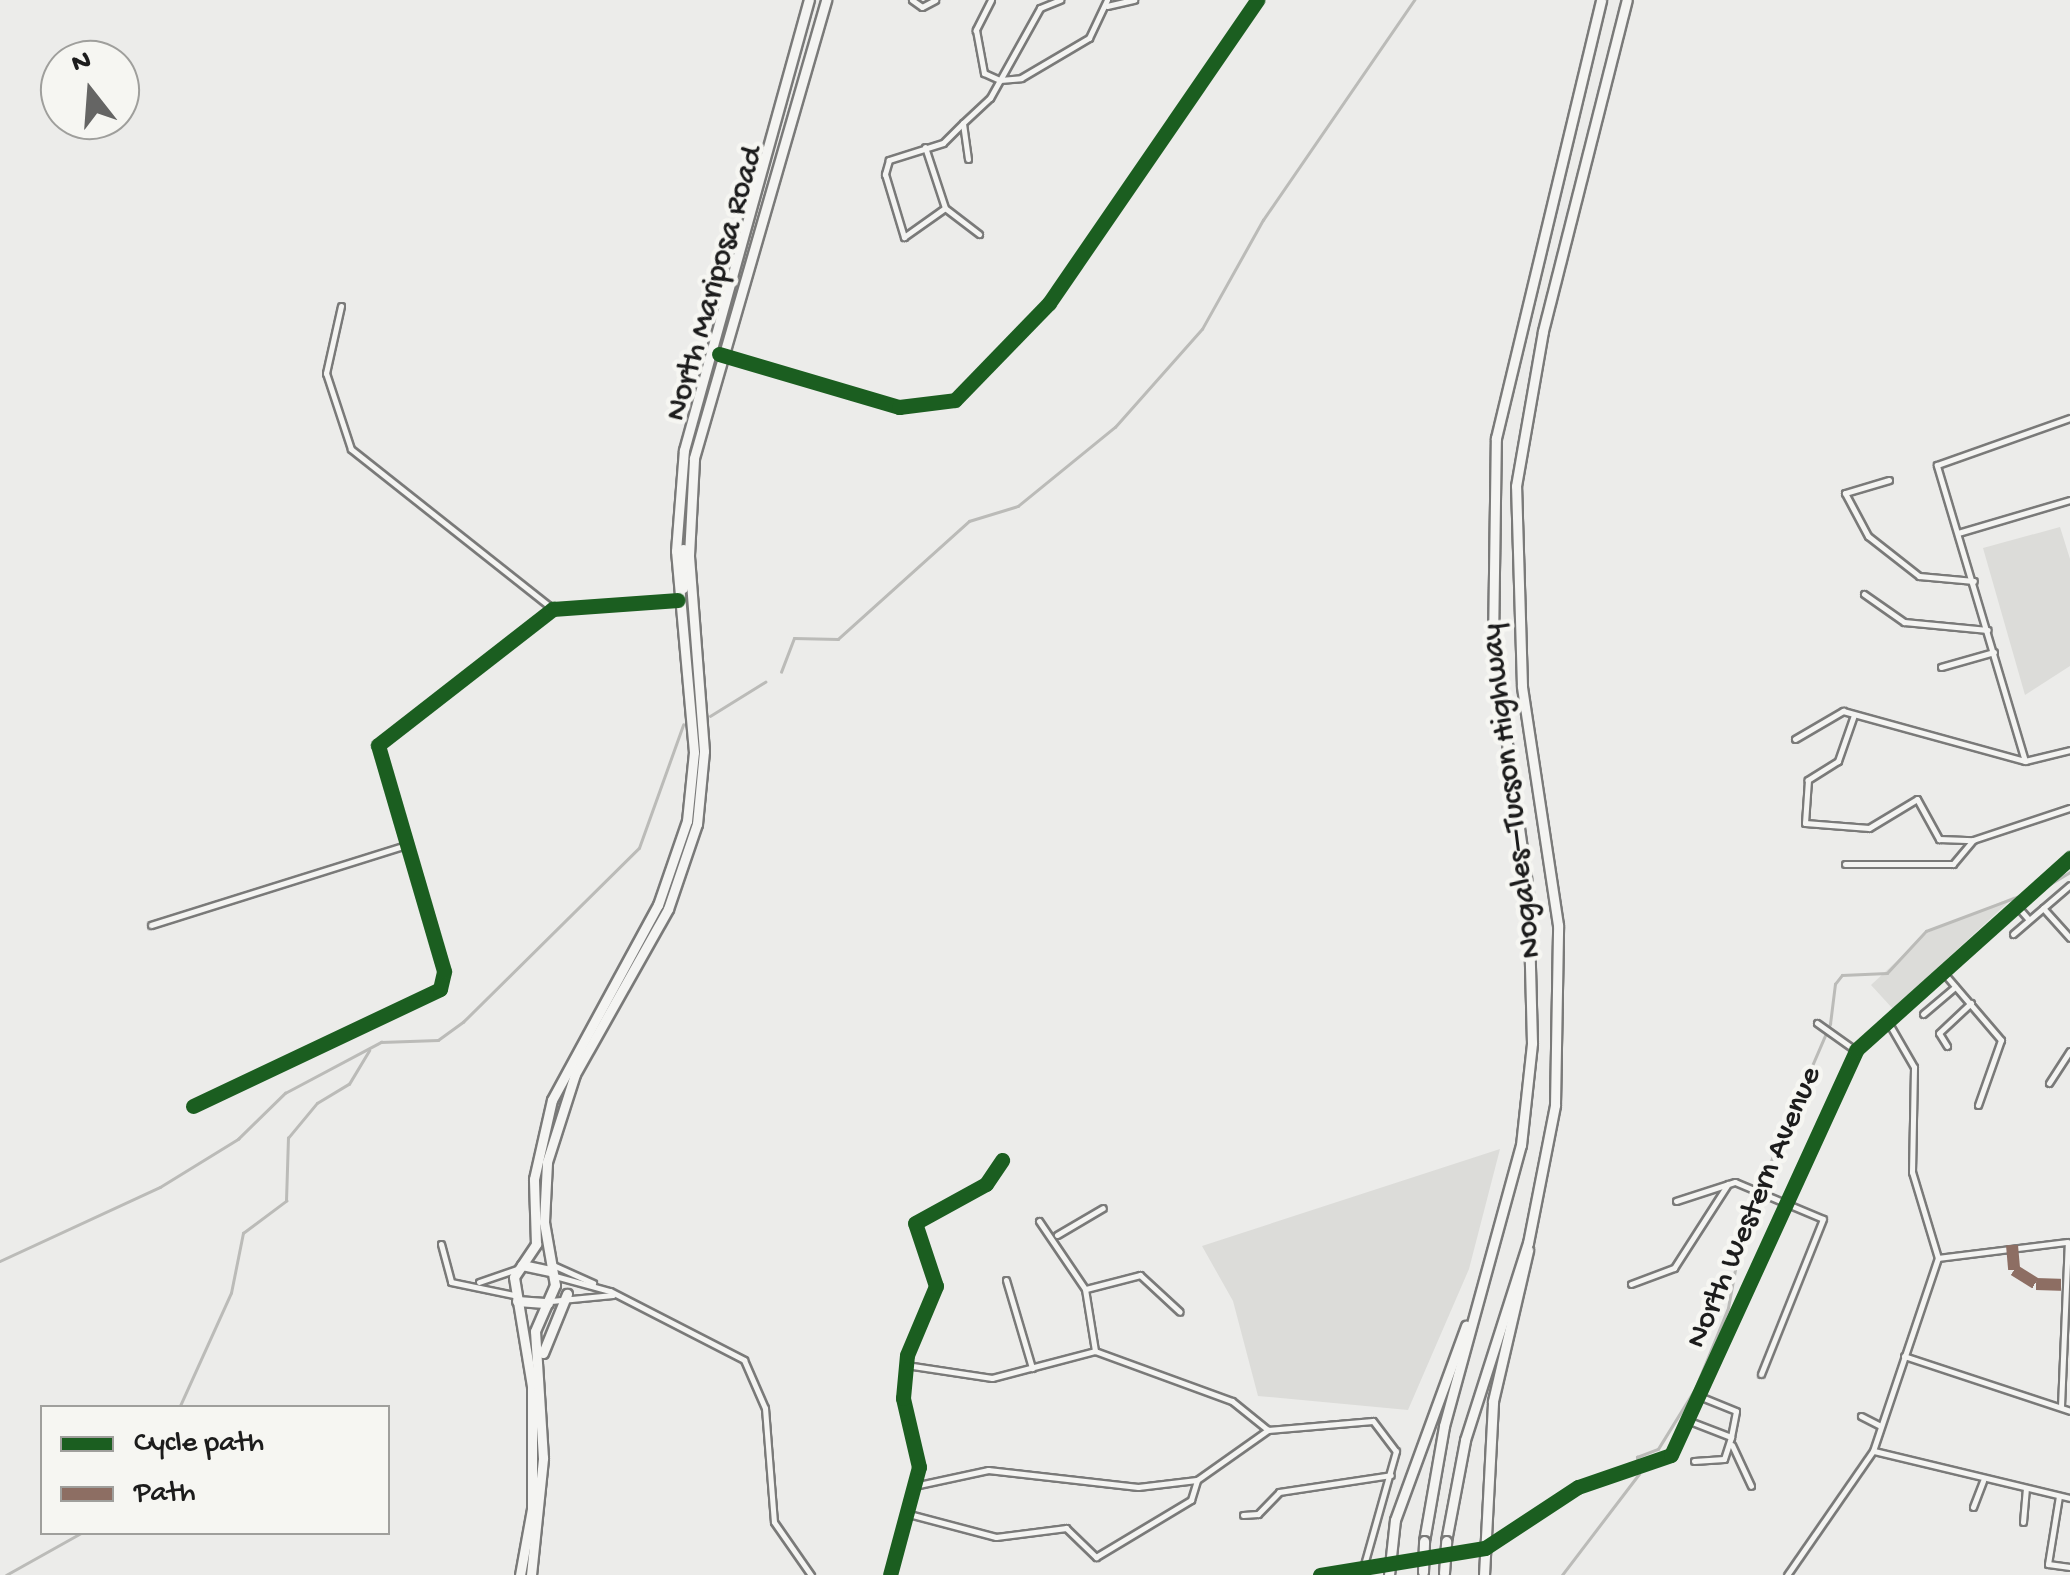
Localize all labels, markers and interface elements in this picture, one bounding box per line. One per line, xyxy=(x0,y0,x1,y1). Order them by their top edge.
north arrow xyxy=(40,40,140,140)
text: N xyxy=(68,44,95,81)
street label: North Mariposa Road xyxy=(658,142,774,426)
street label: Nogales–Tucson Highway xyxy=(1473,622,1553,960)
street label: North Western Avenue xyxy=(1678,1061,1832,1355)
legend xyxy=(40,1405,390,1535)
text: Cycle path xyxy=(134,1427,264,1462)
text: Path xyxy=(134,1477,196,1512)

